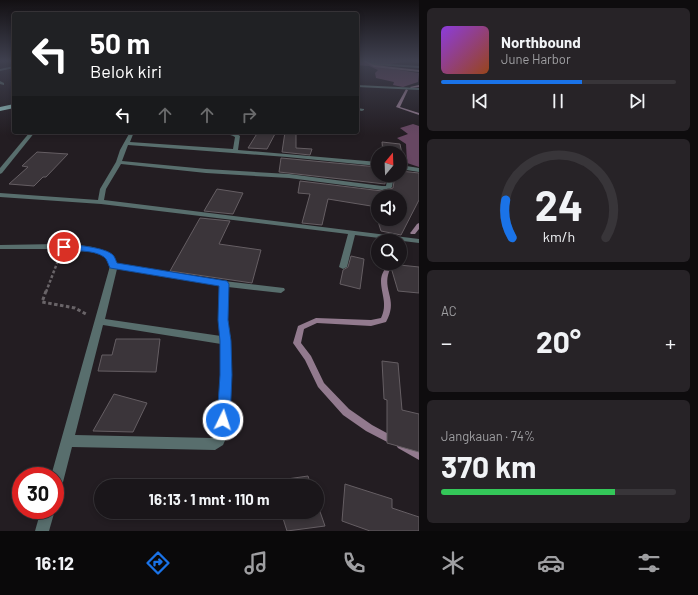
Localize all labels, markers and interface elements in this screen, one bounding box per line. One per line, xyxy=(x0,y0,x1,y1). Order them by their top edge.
text: 50 m xyxy=(90,26,150,60)
icon: left xyxy=(24,28,76,80)
text: Northbound xyxy=(501,33,581,51)
text: June Harbor xyxy=(501,51,571,67)
text: Belok kiri xyxy=(90,60,162,82)
icon: previous xyxy=(469,90,491,112)
icon: pause xyxy=(547,90,569,112)
icon: next xyxy=(626,90,648,112)
icon: left xyxy=(112,104,134,126)
icon: ahead xyxy=(154,104,176,126)
icon: ahead xyxy=(196,104,218,126)
icon: right xyxy=(238,104,260,126)
north arrow xyxy=(371,146,407,182)
map controls xyxy=(371,146,407,270)
text: 24 xyxy=(534,179,583,229)
button: sound xyxy=(371,190,407,226)
text: km/h xyxy=(542,228,575,245)
pin xyxy=(47,230,81,264)
button: search xyxy=(371,234,407,270)
icon: arrive xyxy=(53,236,75,258)
text: AC xyxy=(441,303,457,319)
text: 20° xyxy=(536,323,581,359)
text: − xyxy=(441,329,452,355)
text: + xyxy=(665,329,676,355)
position arrow xyxy=(202,399,244,441)
text: Jangkauan · 74% xyxy=(441,428,535,444)
text: 370 km xyxy=(441,448,536,484)
speed limit sign: 30 xyxy=(12,467,64,519)
text: 16:13 · 1 mnt · 110 m xyxy=(149,490,269,508)
icon: directions xyxy=(144,549,172,577)
icon: music xyxy=(242,549,270,577)
icon: phone xyxy=(340,549,368,577)
icon: climate xyxy=(439,549,467,577)
icon: car xyxy=(537,549,565,577)
icon: filters xyxy=(635,549,663,577)
text: 16:12 xyxy=(35,552,74,574)

